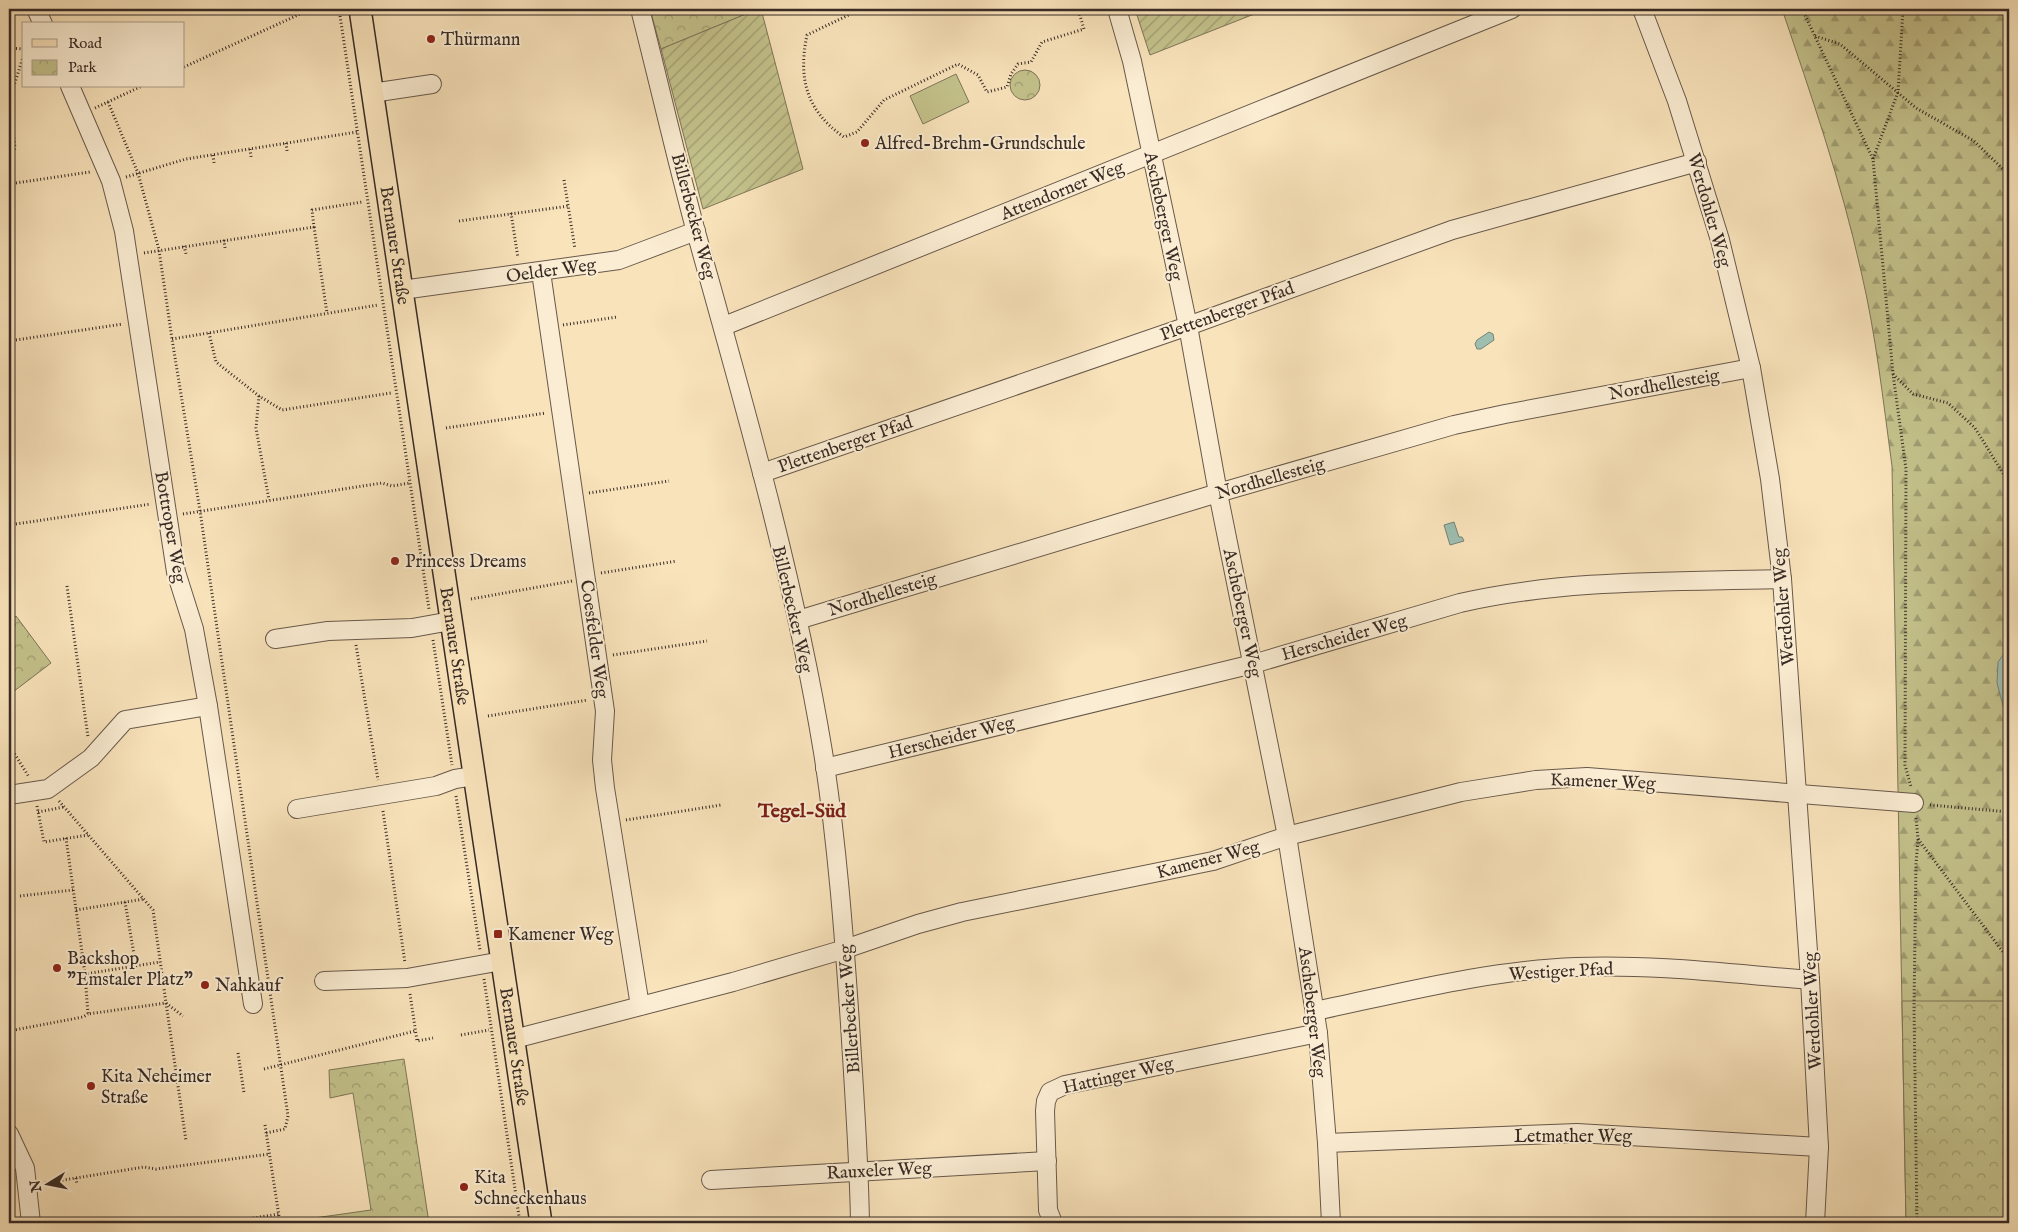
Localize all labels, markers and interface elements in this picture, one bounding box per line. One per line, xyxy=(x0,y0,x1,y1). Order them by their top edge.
legend xyxy=(22,22,185,88)
place label: Thürmann xyxy=(441,29,521,52)
marker: Thürmann xyxy=(425,33,437,45)
text: Road xyxy=(68,34,103,53)
text: Park xyxy=(68,58,98,77)
place label: Alfred-Brehm-Grundschule xyxy=(874,133,1085,156)
marker: Alfred-Brehm-Grundschule xyxy=(859,137,871,149)
street label: Ascheberger Weg xyxy=(1137,149,1187,283)
street label: Billerbecker Weg xyxy=(665,151,720,282)
street label: Werdohler Weg xyxy=(1681,151,1736,270)
street label: Attendorner Weg xyxy=(997,156,1128,227)
street label: Bernauer Straße xyxy=(374,185,414,306)
street label: Oelder Weg xyxy=(505,254,598,289)
street label: Plettenberger Pfad xyxy=(1157,277,1298,347)
street label: Nordhellesteig xyxy=(1607,364,1722,407)
street label: Plettenberger Pfad xyxy=(775,411,916,479)
street label: Nordhellesteig xyxy=(1213,453,1328,506)
street label: Bottroper Weg xyxy=(148,470,191,585)
street label: Billerbecker Weg xyxy=(766,544,817,675)
street label: Ascheberger Weg xyxy=(1216,546,1266,680)
street label: Werdohler Weg xyxy=(1768,547,1801,667)
place label: Princess Dreams xyxy=(405,551,526,574)
marker: Princess Dreams xyxy=(389,555,401,567)
street label: Nordhellesteig xyxy=(825,568,940,623)
street label: Coesfelder Weg xyxy=(574,578,613,700)
street label: Bernauer Straße xyxy=(433,585,474,707)
street label: Herscheider Weg xyxy=(1279,609,1410,667)
street label: Herscheider Weg xyxy=(886,712,1017,765)
street label: Kamener Weg xyxy=(1550,769,1656,796)
district label: Tegel-Süd xyxy=(757,799,847,824)
street label: Kamener Weg xyxy=(1154,836,1263,885)
place label: Kamener Weg xyxy=(508,924,614,947)
marker: Kamener Weg xyxy=(492,928,504,940)
street label: Billerbecker Weg xyxy=(834,943,866,1074)
street label: Ascheberger Weg xyxy=(1292,945,1331,1079)
place label: Backshop "Emstaler Platz" xyxy=(67,948,193,992)
street label: Werdohler Weg xyxy=(1799,951,1828,1070)
street label: Westiger Pfad xyxy=(1508,958,1614,987)
marker: Backshop "Emstaler Platz" xyxy=(51,962,63,974)
place label: Nahkauf xyxy=(215,975,284,998)
marker: Nahkauf xyxy=(199,979,211,991)
street label: Bernauer Straße xyxy=(493,986,533,1108)
street label: Hattinger Weg xyxy=(1061,1053,1176,1100)
place label: Kita Neheimer Straße xyxy=(101,1066,212,1110)
marker: Kita Neheimer Straße xyxy=(85,1080,97,1092)
street label: Letmather Weg xyxy=(1514,1126,1632,1149)
street label: Rauxeler Weg xyxy=(826,1157,933,1186)
north arrow xyxy=(22,1160,72,1210)
place label: Kita Schneckenhaus xyxy=(474,1167,587,1211)
text: N xyxy=(26,1179,46,1195)
marker: Kita Schneckenhaus xyxy=(458,1181,470,1193)

